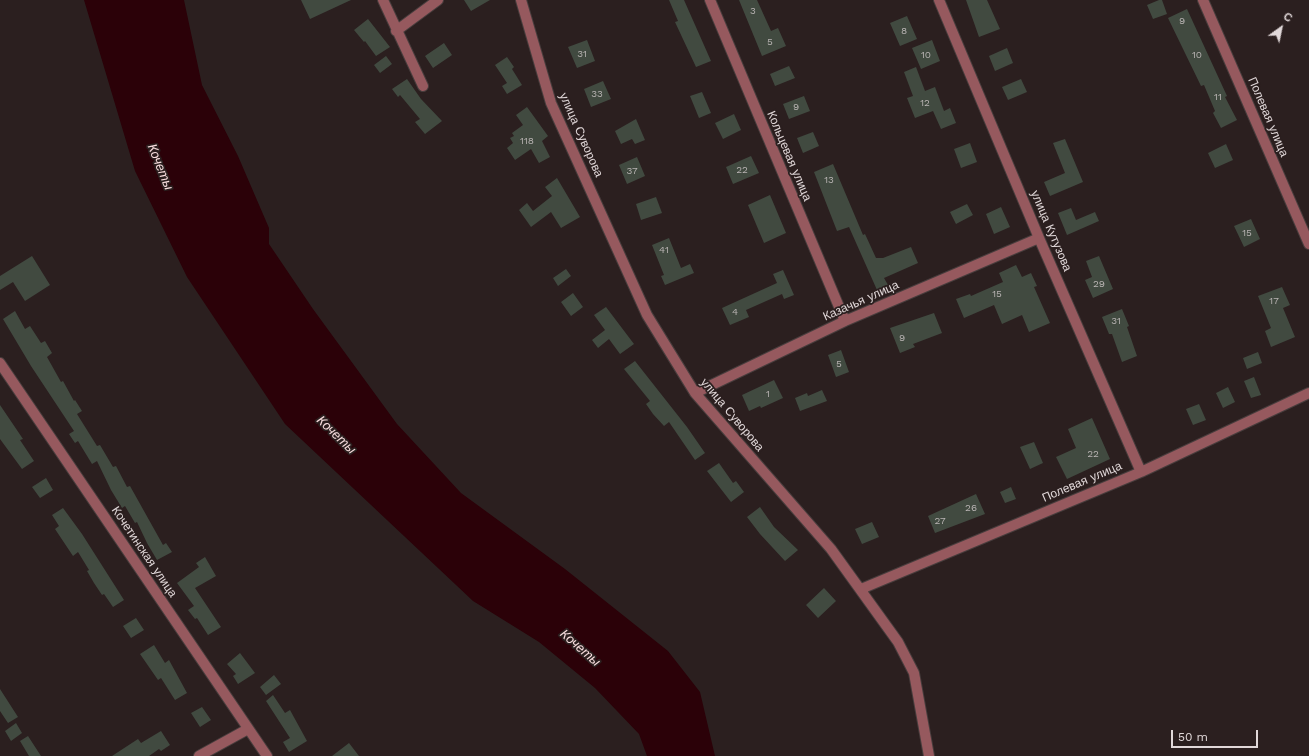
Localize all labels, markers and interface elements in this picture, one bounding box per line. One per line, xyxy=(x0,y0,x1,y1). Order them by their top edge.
house number: 3 xyxy=(750,5,756,17)
north arrow xyxy=(1261,8,1301,48)
text: С xyxy=(1281,10,1295,25)
house number: 9 xyxy=(1179,15,1185,27)
house number: 8 xyxy=(901,25,907,37)
house number: 5 xyxy=(767,36,773,48)
house number: 31 xyxy=(577,48,587,60)
house number: 10 xyxy=(921,49,931,61)
house number: 10 xyxy=(1192,49,1202,61)
street label: Полевая улица xyxy=(1245,75,1291,159)
house number: 33 xyxy=(591,88,603,100)
street label: улица Суворова xyxy=(556,91,606,179)
house number: 11 xyxy=(1214,91,1222,103)
house number: 12 xyxy=(920,97,930,109)
house number: 9 xyxy=(793,101,799,113)
street label: Кольцевая улица xyxy=(764,109,814,203)
house number: 118 xyxy=(520,135,534,147)
water label: Кочеты xyxy=(144,142,176,192)
house number: 22 xyxy=(736,164,748,176)
house number: 37 xyxy=(626,165,638,177)
house number: 13 xyxy=(824,174,834,186)
street label: улица Кутузова xyxy=(1027,188,1075,274)
house number: 15 xyxy=(1242,227,1252,239)
house number: 41 xyxy=(659,244,669,256)
street label: Казачья улица xyxy=(821,278,901,324)
house number: 29 xyxy=(1093,278,1105,290)
house number: 15 xyxy=(992,288,1002,300)
house number: 17 xyxy=(1269,295,1279,307)
house number: 4 xyxy=(732,306,738,318)
house number: 31 xyxy=(1111,315,1121,327)
house number: 9 xyxy=(899,332,905,344)
house number: 5 xyxy=(836,358,842,370)
street label: улица Суворова xyxy=(697,376,767,454)
house number: 1 xyxy=(766,388,770,400)
water label: Кочеты xyxy=(313,413,359,457)
house number: 22 xyxy=(1087,448,1099,460)
street label: Полевая улица xyxy=(1040,459,1124,505)
house number: 26 xyxy=(965,502,977,514)
street label: Кочетинская улица xyxy=(108,504,180,600)
house number: 27 xyxy=(934,515,946,527)
water label: Кочеты xyxy=(557,626,603,670)
scale bar xyxy=(1173,722,1260,748)
text: 50 m xyxy=(1178,730,1208,744)

